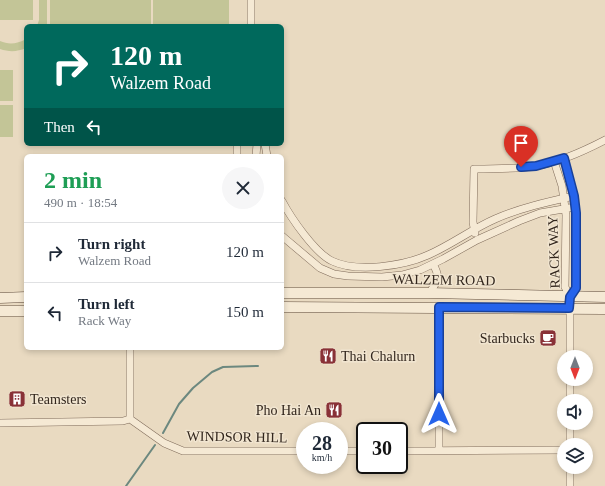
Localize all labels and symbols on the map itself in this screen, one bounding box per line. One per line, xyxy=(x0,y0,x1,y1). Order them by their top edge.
pin xyxy=(504,126,538,167)
street label: RACK WAY xyxy=(545,215,563,289)
street label: WALZEM ROAD xyxy=(392,272,496,288)
cafe icon: Starbucks xyxy=(538,328,558,348)
place label: Starbucks xyxy=(480,331,535,346)
restaurant icon: Thai Chalurn xyxy=(318,346,338,366)
place label: Thai Chalurn xyxy=(341,349,415,364)
north arrow xyxy=(557,350,593,386)
building icon: Teamsters xyxy=(7,389,27,409)
place label: Teamsters xyxy=(30,392,87,407)
position arrow xyxy=(418,393,460,435)
restaurant icon: Pho Hai An xyxy=(324,400,344,420)
place label: Pho Hai An xyxy=(256,403,321,418)
speed limit sign: 30 xyxy=(356,422,408,474)
street label: WINDSOR HILL xyxy=(187,429,287,445)

